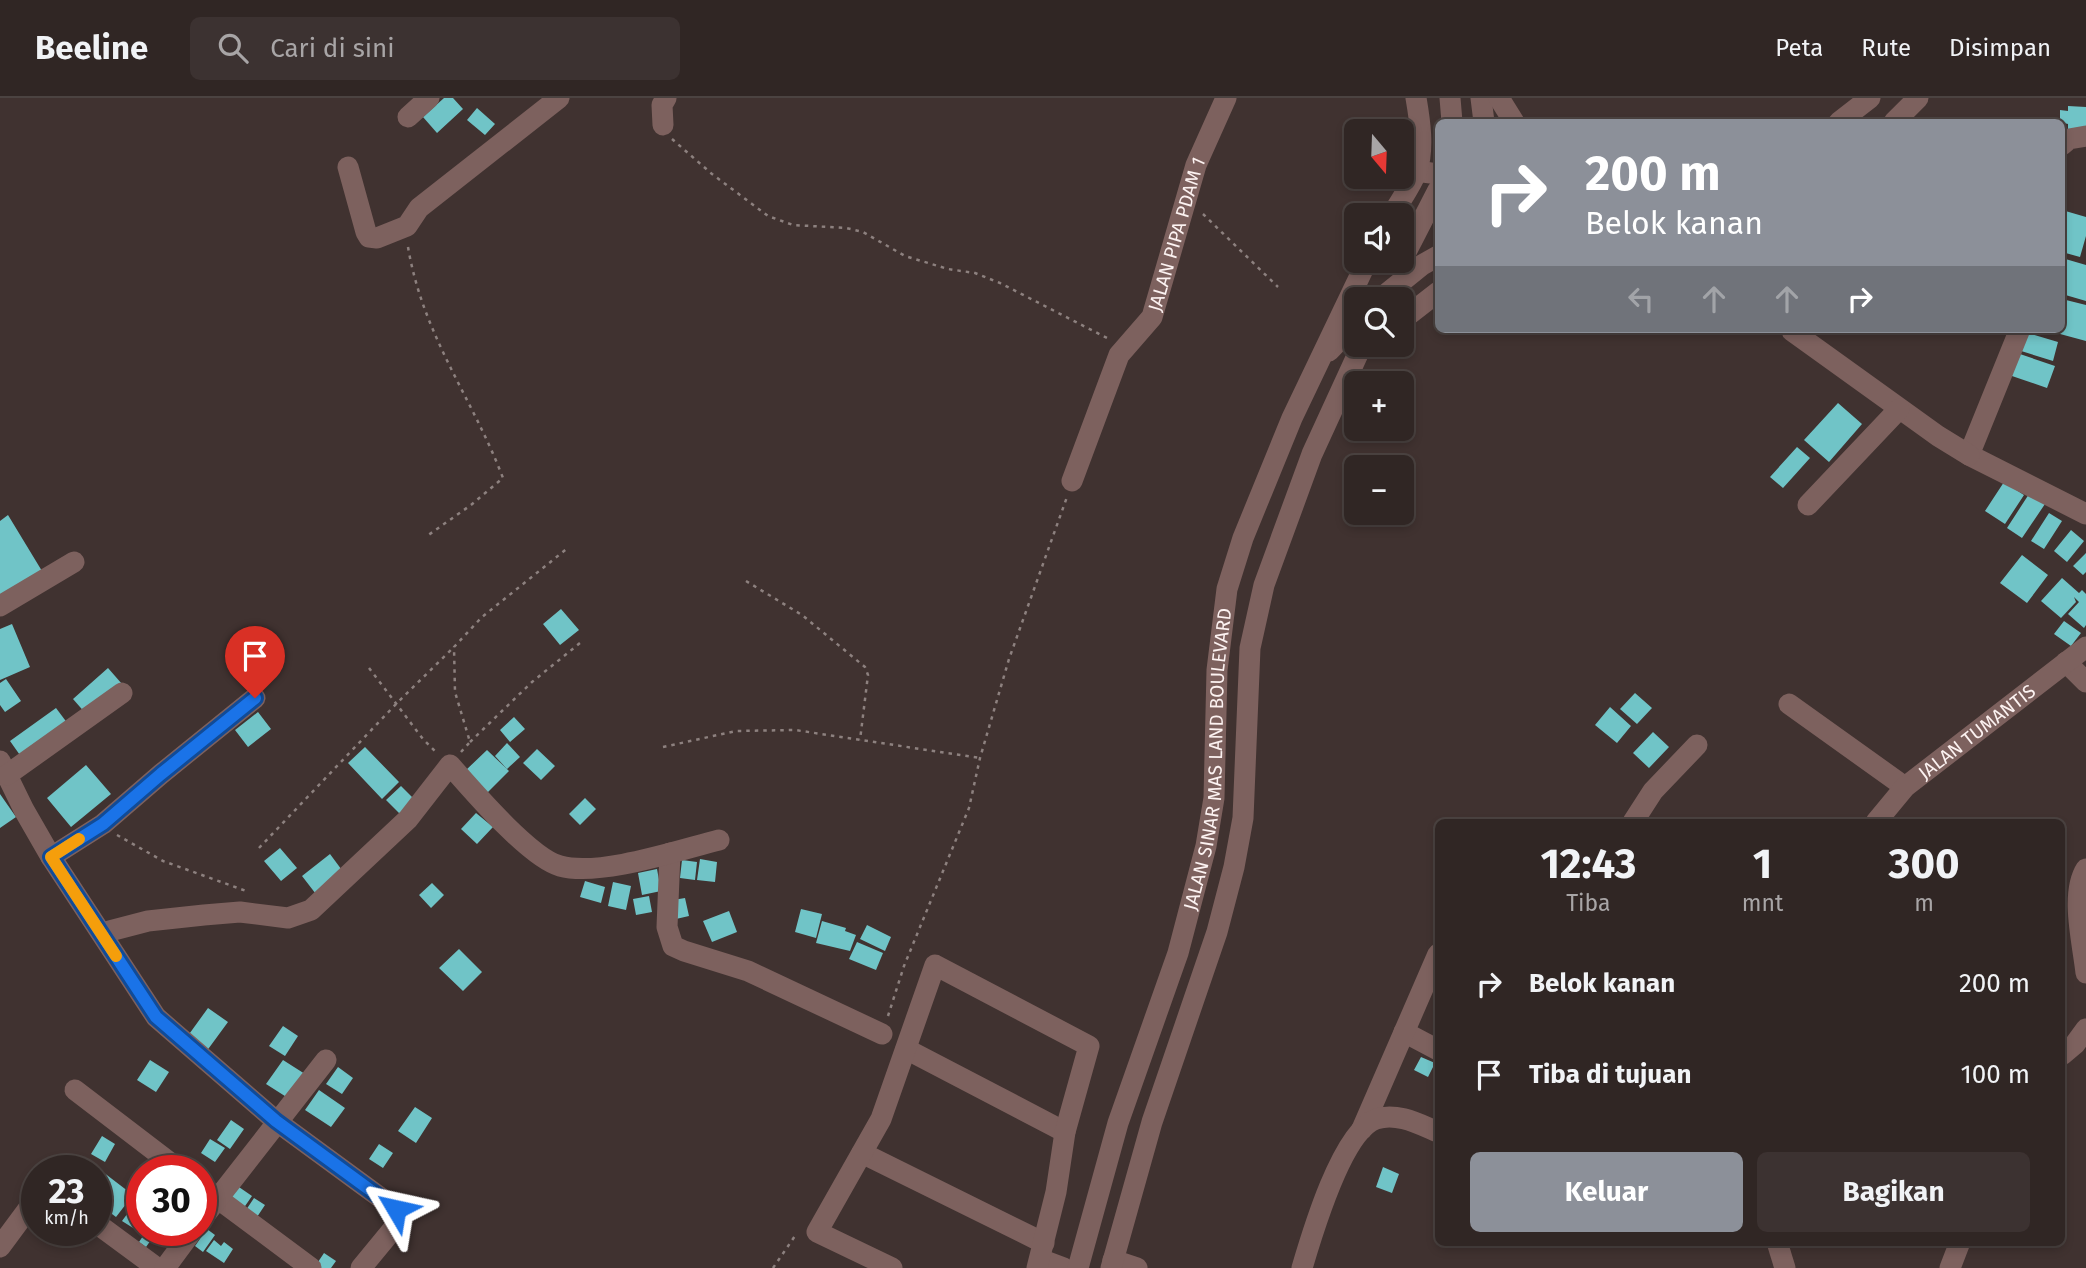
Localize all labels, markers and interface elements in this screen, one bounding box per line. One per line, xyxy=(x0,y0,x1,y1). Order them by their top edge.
search box xyxy=(190,17,680,80)
text: Beeline xyxy=(35,28,148,68)
icon: search xyxy=(214,29,252,67)
text: Cari di sini xyxy=(270,33,395,64)
text: Peta xyxy=(1775,34,1823,62)
text: Rute xyxy=(1861,34,1911,62)
text: Disimpan xyxy=(1949,34,2051,62)
north arrow xyxy=(1344,119,1414,189)
map controls xyxy=(1344,119,1414,525)
text: 200 m xyxy=(1585,144,1721,203)
icon: right xyxy=(1470,147,1561,238)
street label: JALAN PIPA PDAM 1 xyxy=(1143,153,1210,314)
button: sound xyxy=(1344,203,1414,273)
text: Belok kanan xyxy=(1585,204,1763,242)
icon: left xyxy=(1622,280,1660,318)
icon: ahead xyxy=(1695,280,1733,318)
icon: ahead xyxy=(1768,280,1806,318)
icon: right xyxy=(1841,280,1879,318)
button: search xyxy=(1344,287,1414,357)
button: + xyxy=(1344,371,1414,441)
button: − xyxy=(1344,455,1414,525)
street label: JALAN SINAR MAS LAND BOULEVARD xyxy=(1178,607,1236,913)
pin xyxy=(225,626,285,698)
icon: arrive xyxy=(236,637,274,675)
street label: JALAN TUMANTIS xyxy=(1913,679,2040,784)
text: 12:43 xyxy=(1540,839,1636,889)
text: 1 xyxy=(1753,839,1772,889)
text: 300 xyxy=(1889,839,1960,889)
text: Tiba xyxy=(1566,889,1611,917)
text: mnt xyxy=(1742,889,1783,917)
text: m xyxy=(1914,889,1934,917)
icon: right xyxy=(1470,965,1508,1003)
text: Belok kanan xyxy=(1529,968,1675,999)
text: 200 m xyxy=(1959,968,2030,999)
icon: arrive xyxy=(1470,1056,1508,1094)
text: Tiba di tujuan xyxy=(1529,1059,1691,1090)
text: 100 m xyxy=(1961,1059,2030,1090)
button: Keluar xyxy=(1470,1152,1743,1232)
button: Bagikan xyxy=(1757,1152,2030,1232)
speed limit sign: 30 xyxy=(126,1155,217,1246)
text: 23 xyxy=(48,1170,85,1212)
position arrow xyxy=(359,1172,433,1246)
text: km/h xyxy=(44,1207,89,1229)

